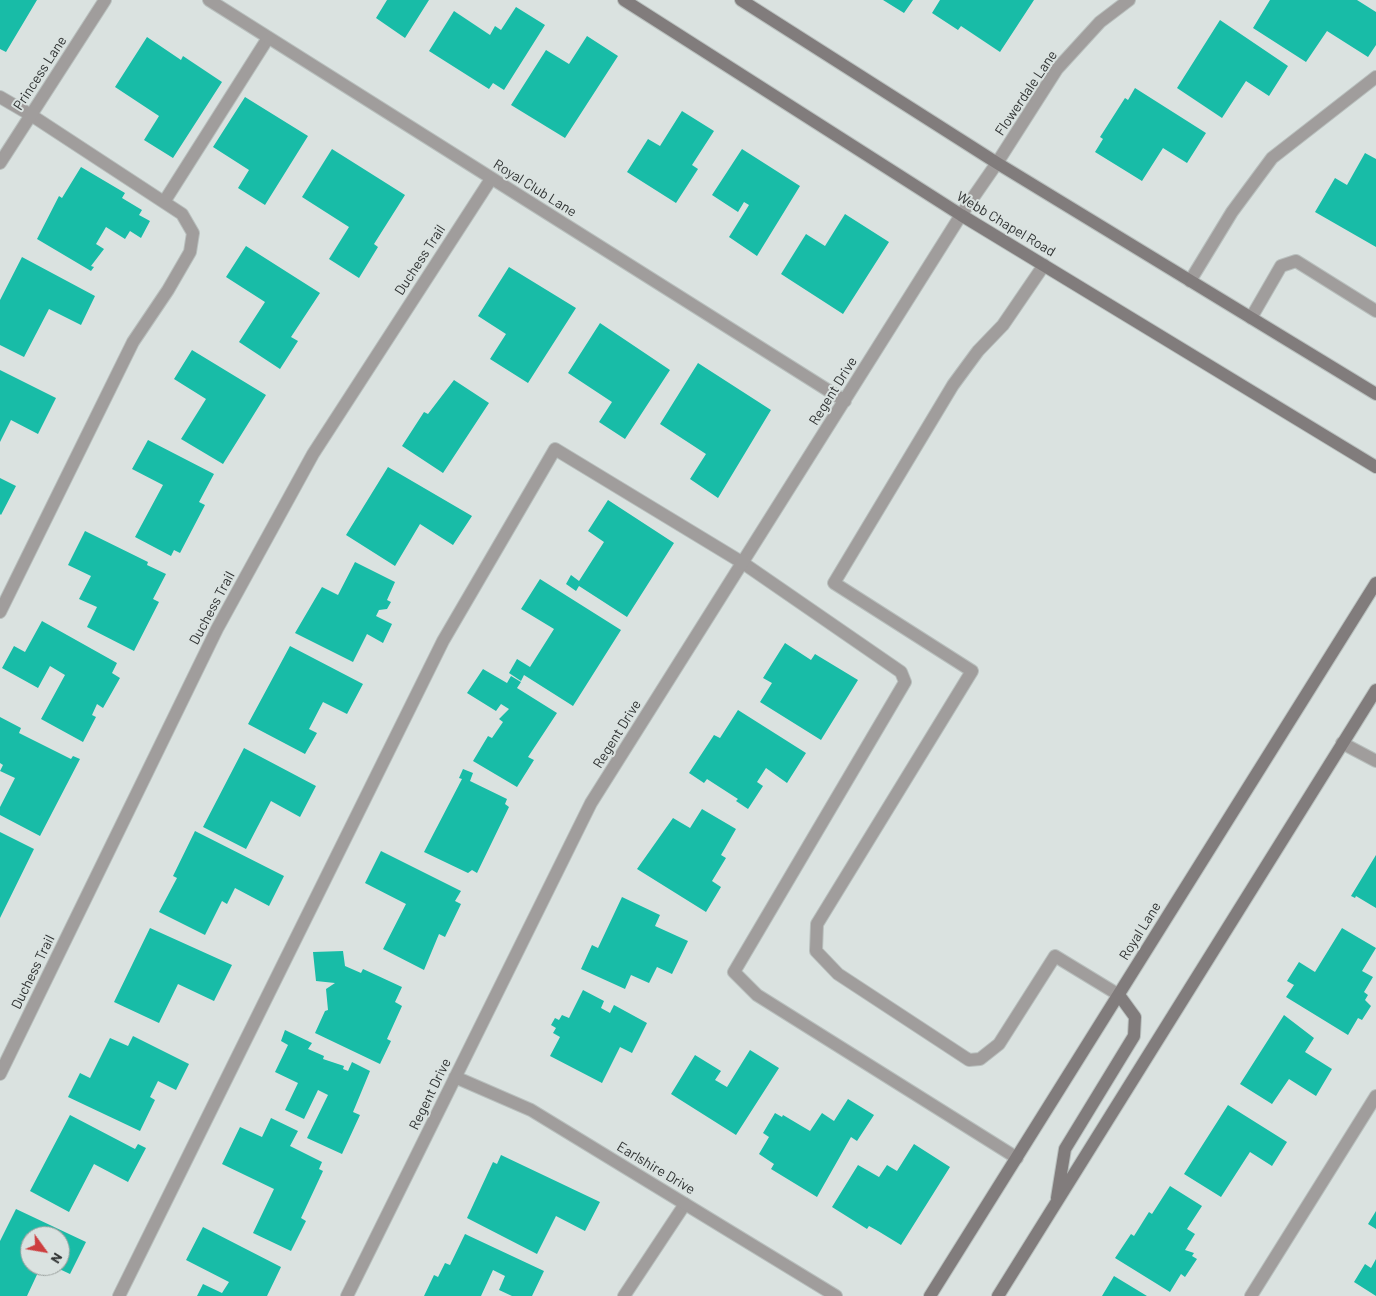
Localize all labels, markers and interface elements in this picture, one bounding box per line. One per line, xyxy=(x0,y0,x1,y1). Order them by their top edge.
street label: Princess Lane xyxy=(10,33,70,113)
street label: Flowerdale Lane xyxy=(991,47,1061,139)
street label: Royal Club Lane xyxy=(490,156,580,220)
street label: Webb Chapel Road xyxy=(953,188,1059,260)
street label: Duchess Trail xyxy=(391,222,449,298)
street label: Regent Drive xyxy=(805,354,861,428)
street label: Duchess Trail xyxy=(186,569,238,647)
street label: Regent Drive xyxy=(589,697,645,771)
street label: Royal Lane xyxy=(1116,899,1164,963)
street label: Duchess Trail xyxy=(8,932,58,1012)
street label: Regent Drive xyxy=(405,1055,455,1133)
street label: Earlshire Drive xyxy=(614,1138,698,1198)
north arrow xyxy=(20,1226,70,1276)
text: N xyxy=(48,1250,67,1267)

